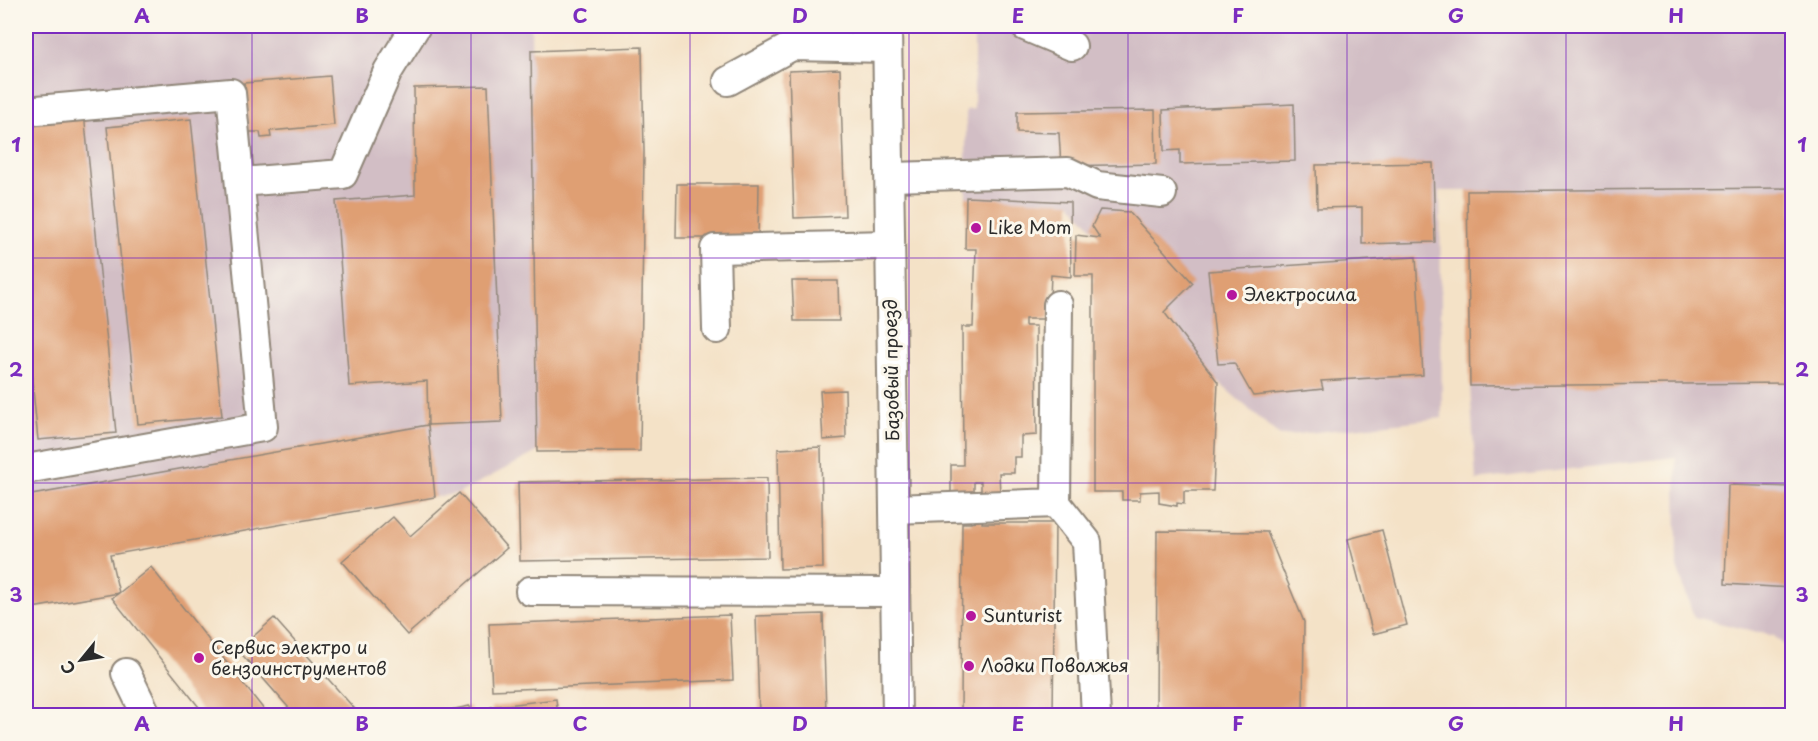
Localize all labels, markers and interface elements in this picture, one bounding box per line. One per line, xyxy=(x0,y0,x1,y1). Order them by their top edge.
text: A xyxy=(134,0,150,30)
text: B xyxy=(355,0,369,30)
text: C xyxy=(572,0,588,30)
text: D xyxy=(792,0,808,30)
text: E xyxy=(1012,0,1024,30)
text: F xyxy=(1232,0,1244,30)
text: G xyxy=(1448,0,1464,30)
text: H xyxy=(1668,0,1684,30)
text: 1 xyxy=(11,129,21,159)
text: 1 xyxy=(1797,129,1807,159)
place label: Like Mom xyxy=(988,213,1071,240)
marker: Like Mom xyxy=(969,221,983,235)
place label: Электросила xyxy=(1244,280,1357,307)
marker: Электросила xyxy=(1225,288,1239,302)
street label: Базовый проезд xyxy=(876,299,905,441)
text: 2 xyxy=(9,354,23,384)
text: 2 xyxy=(1795,354,1809,384)
text: 3 xyxy=(9,579,23,609)
text: 3 xyxy=(1795,579,1809,609)
place label: Sunturist xyxy=(983,601,1062,628)
marker: Sunturist xyxy=(964,609,978,623)
north arrow xyxy=(51,630,111,690)
place label: Сервис электро и бензоинструментов xyxy=(211,633,387,681)
marker: Сервис электро и бензоинструментов xyxy=(192,651,206,665)
place label: Лодки Поволжья xyxy=(981,651,1129,678)
text: С xyxy=(54,657,81,679)
marker: Лодки Поволжья xyxy=(962,659,976,673)
text: A xyxy=(134,708,150,738)
text: B xyxy=(355,708,369,738)
text: C xyxy=(572,708,588,738)
text: D xyxy=(792,708,808,738)
text: E xyxy=(1012,708,1024,738)
text: F xyxy=(1232,708,1244,738)
text: G xyxy=(1448,708,1464,738)
text: H xyxy=(1668,708,1684,738)

